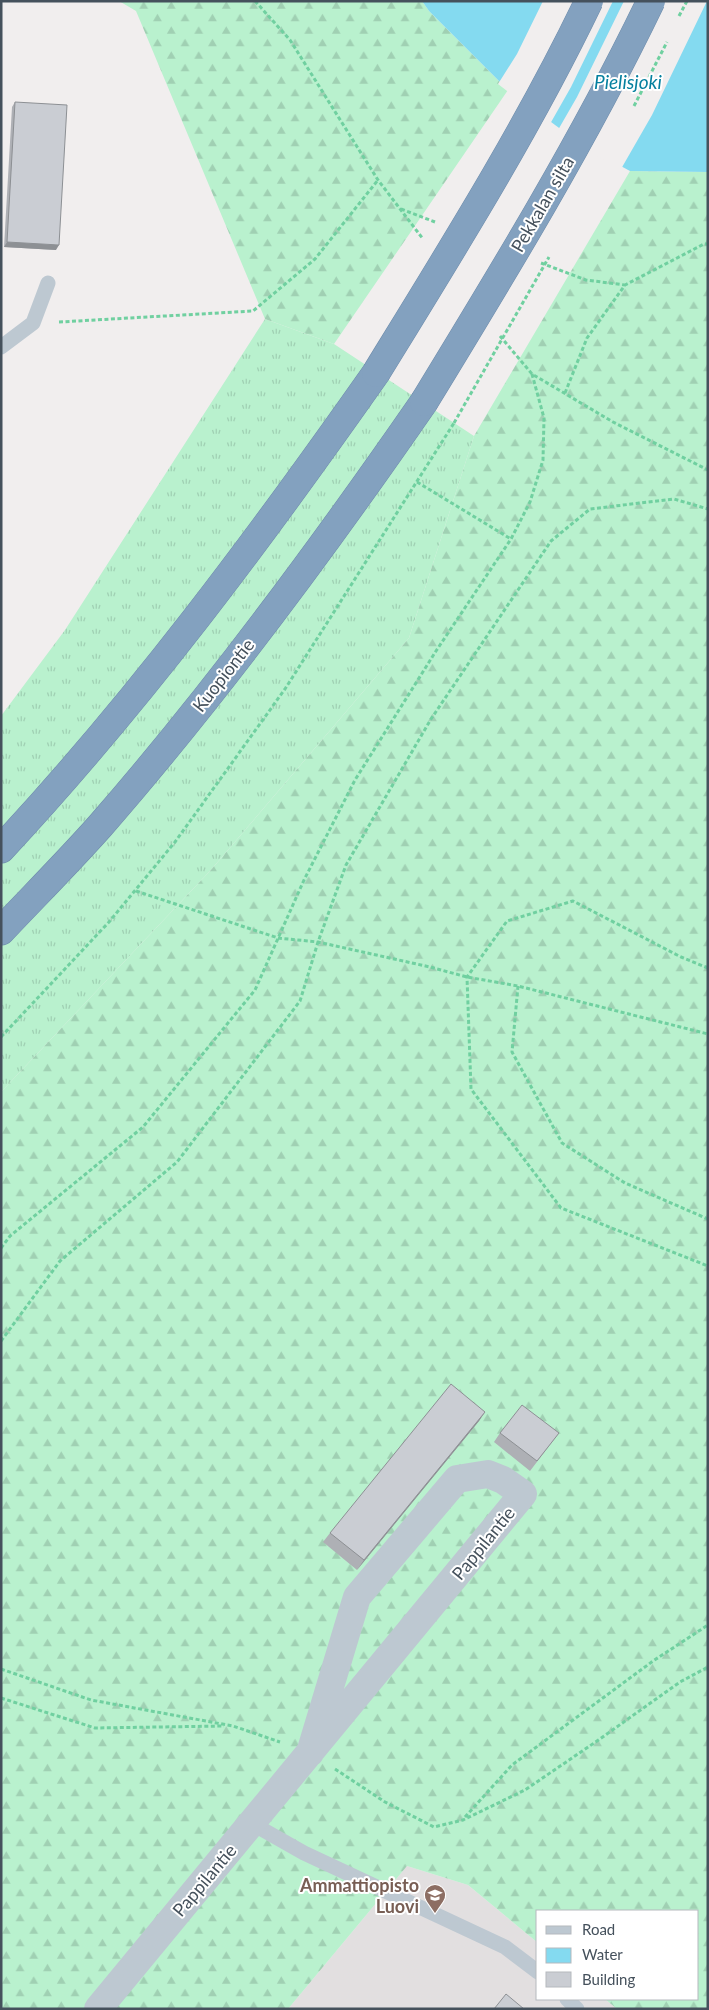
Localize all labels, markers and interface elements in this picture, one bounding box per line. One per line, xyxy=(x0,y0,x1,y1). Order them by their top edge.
water label: Pielisjoki xyxy=(594,70,663,93)
street label: Pekkalan silta xyxy=(506,152,578,256)
street label: Kuopiontie xyxy=(188,634,258,716)
street label: Pappilantie xyxy=(447,1502,519,1584)
street label: Pappilantie xyxy=(167,1839,241,1921)
place label: Ammattiopisto Luovi xyxy=(299,1874,419,1917)
school or university icon: Ammattiopisto Luovi xyxy=(423,1883,447,1914)
legend xyxy=(536,1910,699,2000)
text: Road xyxy=(582,1920,615,1938)
text: Water xyxy=(582,1945,623,1963)
text: Building xyxy=(582,1970,635,1988)

